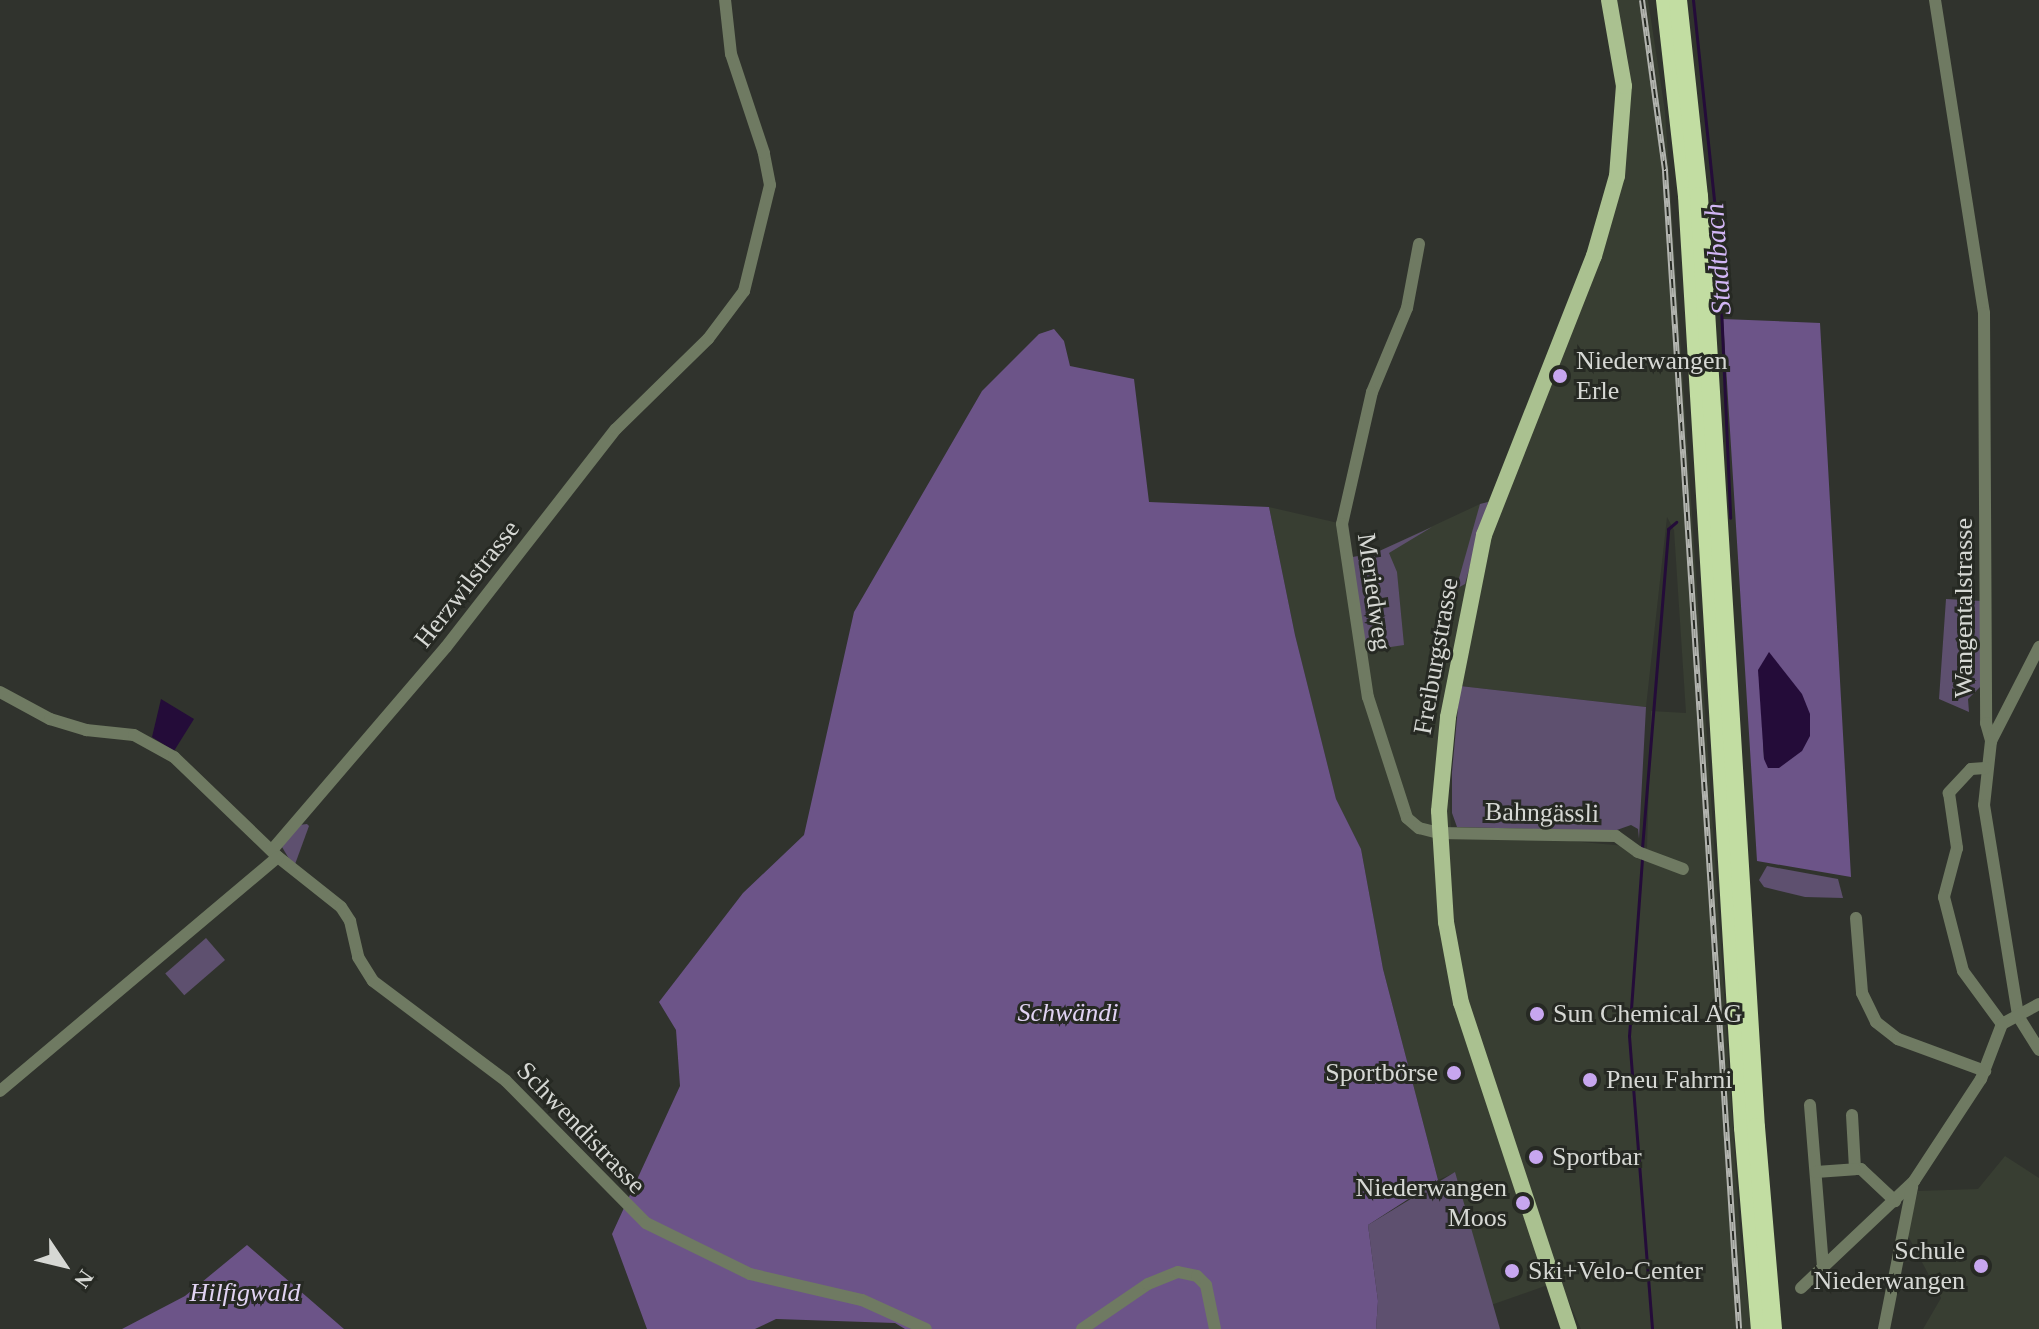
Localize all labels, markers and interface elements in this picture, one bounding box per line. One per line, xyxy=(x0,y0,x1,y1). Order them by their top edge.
water label: Stadtbach xyxy=(1697,202,1739,316)
place label: Niederwangen Erle xyxy=(1576,345,1728,406)
marker: Niederwangen Erle xyxy=(1551,367,1569,385)
street label: Herzwilstrasse xyxy=(408,514,526,654)
street label: Wangentalstrasse xyxy=(1948,518,1980,698)
street label: Meriedweg xyxy=(1350,531,1398,653)
street label: Freiburgstrasse xyxy=(1407,575,1465,737)
street label: Bahngässli xyxy=(1485,796,1599,830)
park label: Schwändi xyxy=(1017,997,1119,1029)
place label: Sun Chemical AG xyxy=(1553,998,1744,1030)
marker: Sun Chemical AG xyxy=(1528,1005,1546,1023)
street label: Schwendistrasse xyxy=(510,1055,652,1201)
place label: Sportbörse xyxy=(1325,1057,1438,1089)
marker: Sportbörse xyxy=(1445,1064,1463,1082)
place label: Pneu Fahrni xyxy=(1606,1064,1732,1096)
marker: Pneu Fahrni xyxy=(1581,1071,1599,1089)
place label: Sportbar xyxy=(1552,1141,1642,1173)
marker: Sportbar xyxy=(1527,1148,1545,1166)
place label: Niederwangen Moos xyxy=(1355,1172,1507,1234)
marker: Niederwangen Moos xyxy=(1514,1194,1532,1212)
north arrow xyxy=(24,1225,104,1305)
place label: Schule Niederwangen xyxy=(1813,1235,1965,1296)
place label: Ski+Velo-Center xyxy=(1528,1255,1703,1287)
marker: Schule Niederwangen xyxy=(1972,1257,1990,1275)
marker: Ski+Velo-Center xyxy=(1503,1262,1521,1280)
text: N xyxy=(69,1265,99,1293)
park label: Hilfigwald xyxy=(189,1277,301,1309)

